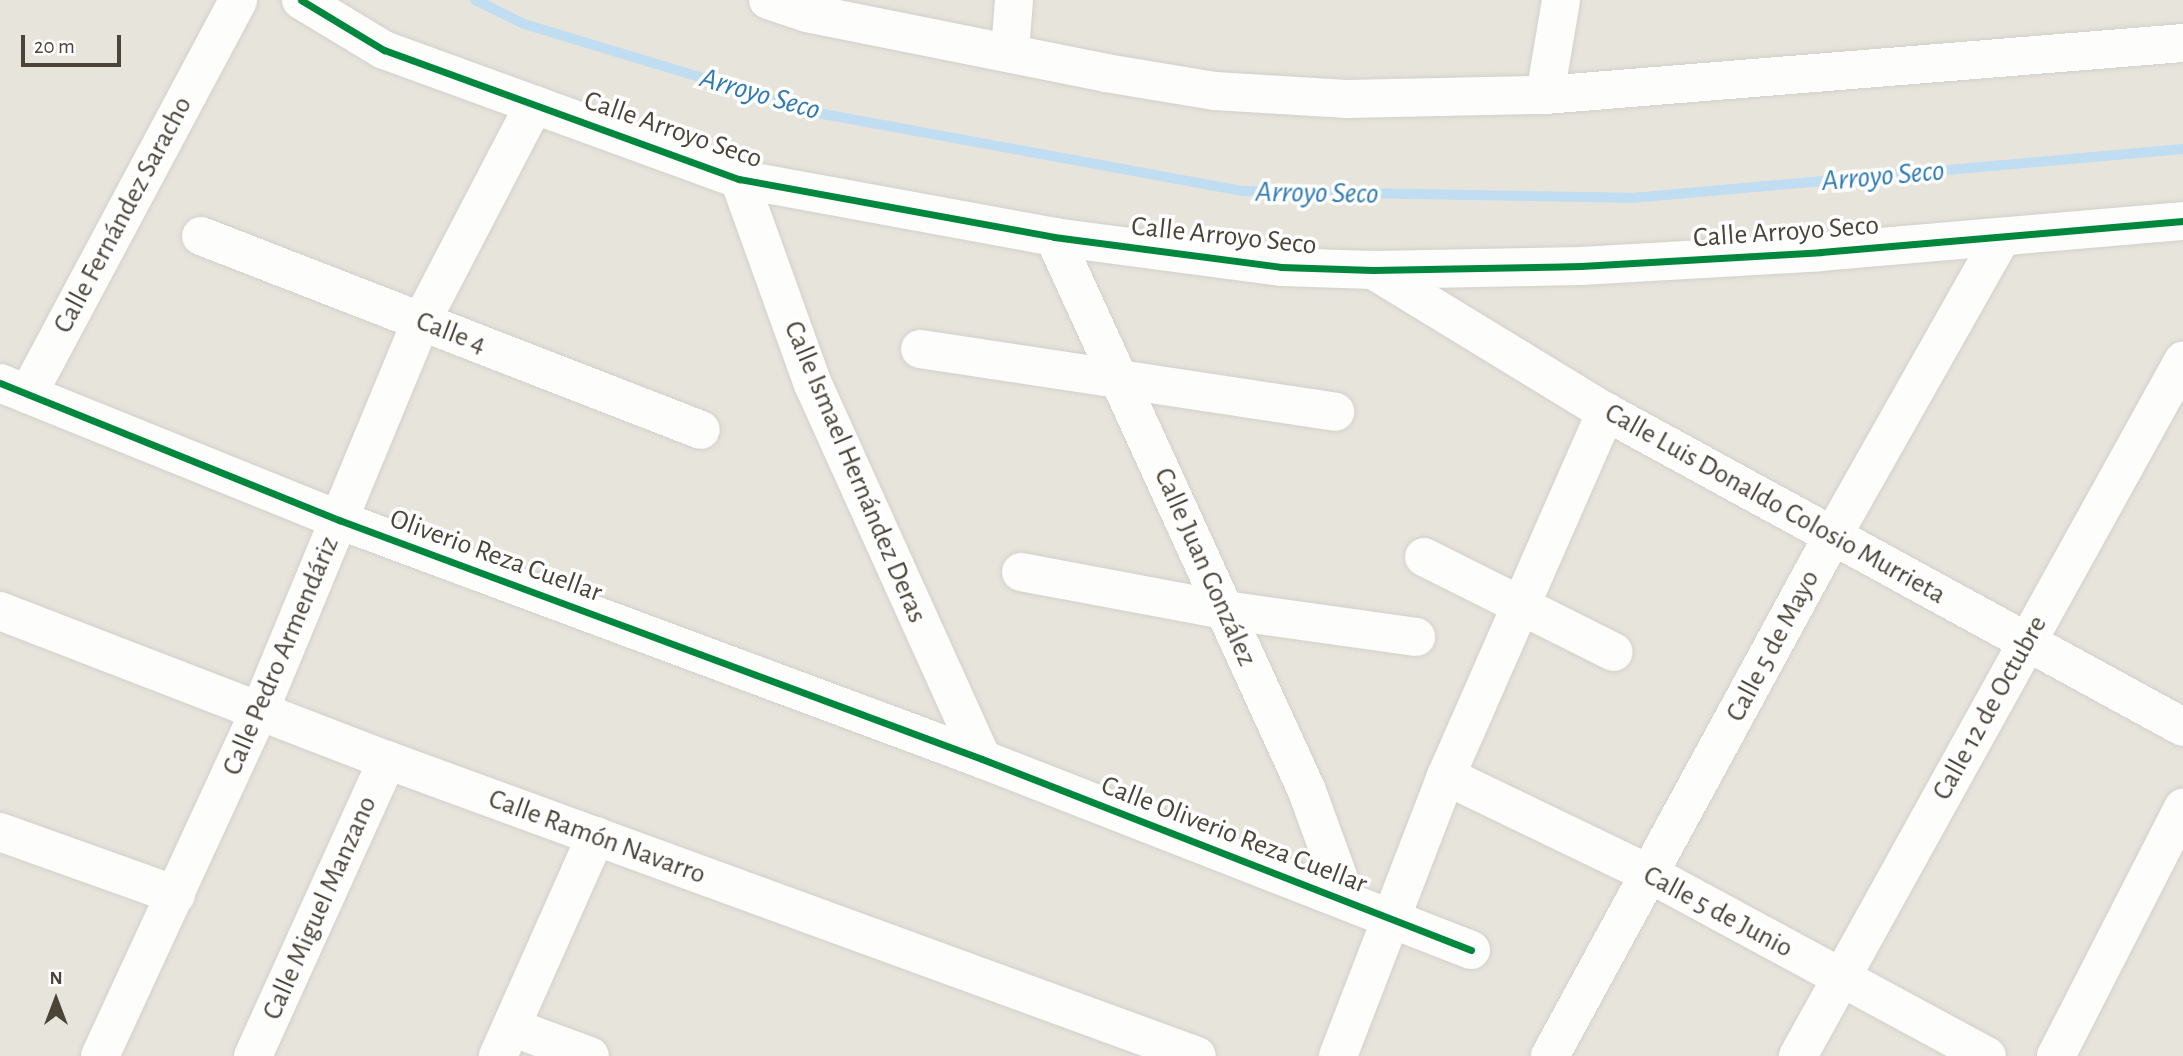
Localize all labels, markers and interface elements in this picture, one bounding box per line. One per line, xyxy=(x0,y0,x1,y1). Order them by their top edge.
scale bar xyxy=(24,21,124,65)
text: 20 m xyxy=(34,36,75,57)
water label: Arroyo Seco xyxy=(696,60,824,128)
street label: Calle Arroyo Seco xyxy=(580,84,766,176)
street label: Calle Fernández Saracho xyxy=(46,91,200,339)
water label: Arroyo Seco xyxy=(1820,153,1946,199)
water label: Arroyo Seco xyxy=(1255,174,1379,212)
street label: Calle Arroyo Seco xyxy=(1692,209,1880,255)
street label: Calle Arroyo Seco xyxy=(1130,210,1318,262)
street label: Calle 4 xyxy=(411,304,491,362)
street label: Calle Ismael Hernández Deras xyxy=(776,316,934,628)
street label: Calle Luis Donaldo Colosio Murrieta xyxy=(1599,396,1951,612)
street label: Calle Juan González xyxy=(1146,463,1264,671)
street label: Oliverio Reza Cuellar xyxy=(385,502,607,610)
street label: Calle Pedro Armendáriz xyxy=(215,531,347,781)
street label: Calle 5 de Mayo xyxy=(1719,564,1827,728)
street label: Calle 12 de Octubre xyxy=(1925,610,2055,806)
street label: Calle Oliverio Reza Cuellar xyxy=(1096,769,1372,901)
street label: Calle Ramón Navarro xyxy=(484,782,710,892)
street label: Calle Miguel Manzano xyxy=(256,791,384,1025)
street label: Calle 5 de Junio xyxy=(1637,859,1799,965)
north arrow xyxy=(21,965,91,1035)
text: N xyxy=(49,969,63,988)

